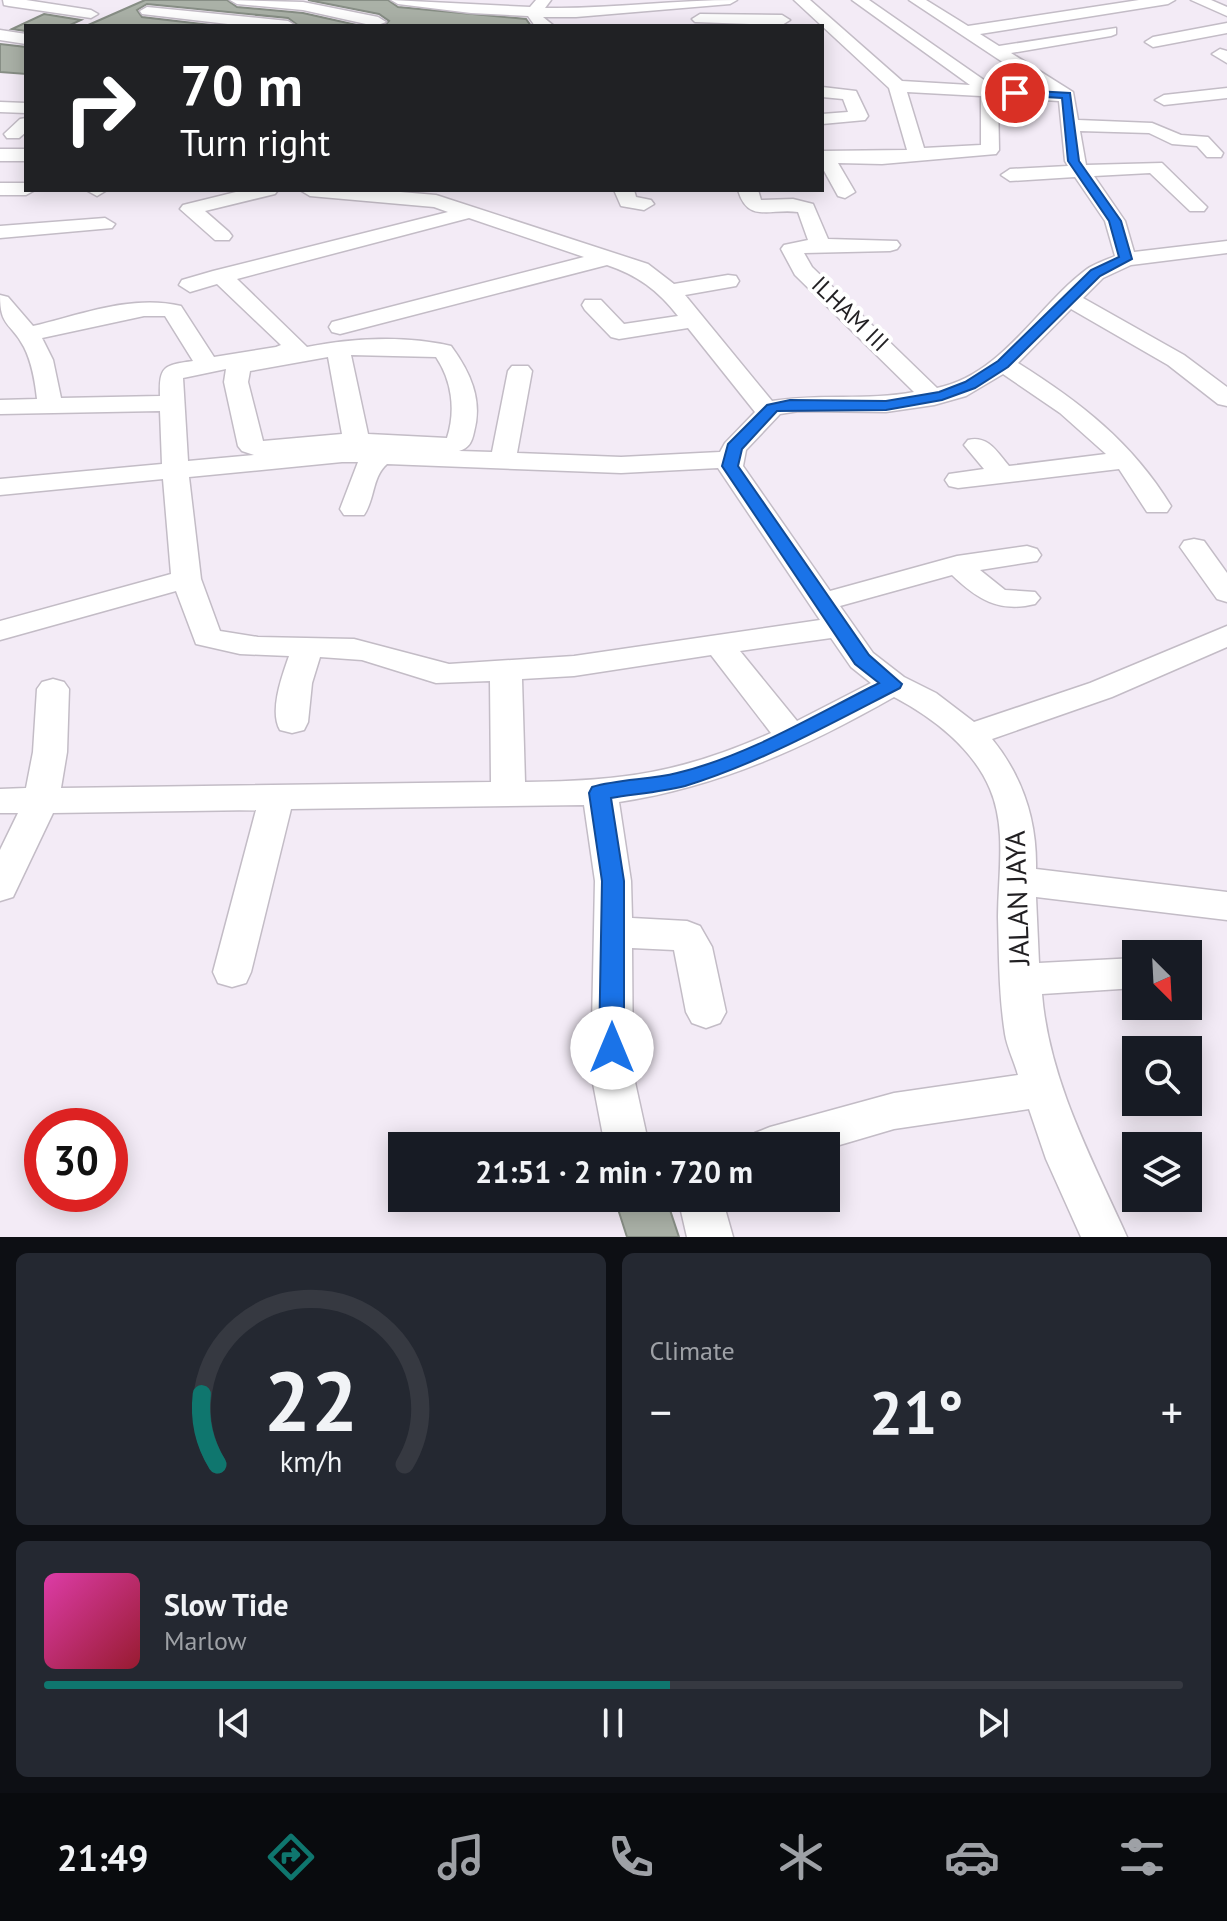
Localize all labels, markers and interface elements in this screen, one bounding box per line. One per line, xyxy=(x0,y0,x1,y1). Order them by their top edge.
text: 70 m xyxy=(180,49,303,121)
icon: right xyxy=(48,56,152,160)
pin xyxy=(981,59,1049,127)
icon: arrive xyxy=(993,71,1037,115)
text: Turn right xyxy=(180,119,330,166)
street label: ILHAM III xyxy=(805,269,896,358)
street label: JALAN JAYA xyxy=(996,830,1037,967)
north arrow xyxy=(1122,940,1202,1020)
map controls xyxy=(1122,940,1202,1212)
position arrow xyxy=(570,1006,654,1090)
button: search xyxy=(1122,1036,1202,1116)
speed limit sign: 30 xyxy=(24,1108,128,1212)
button: layers xyxy=(1122,1132,1202,1212)
text: 21:51 · 2 min · 720 m xyxy=(475,1152,753,1191)
text: Climate xyxy=(650,1334,735,1367)
text: 22 xyxy=(264,1346,358,1454)
text: 21° xyxy=(869,1373,963,1451)
text: − xyxy=(650,1383,672,1440)
text: + xyxy=(1161,1383,1183,1440)
text: km/h xyxy=(279,1443,342,1480)
text: Slow Tide xyxy=(164,1585,289,1624)
text: Marlow xyxy=(164,1624,247,1657)
icon: previous xyxy=(212,1701,256,1745)
icon: pause xyxy=(591,1701,635,1745)
icon: next xyxy=(971,1701,1015,1745)
icon: directions xyxy=(263,1829,319,1885)
icon: music xyxy=(433,1829,489,1885)
icon: phone xyxy=(603,1829,659,1885)
icon: climate xyxy=(773,1829,829,1885)
icon: car xyxy=(944,1829,1000,1885)
icon: filters xyxy=(1114,1829,1170,1885)
text: 21:49 xyxy=(57,1834,148,1881)

